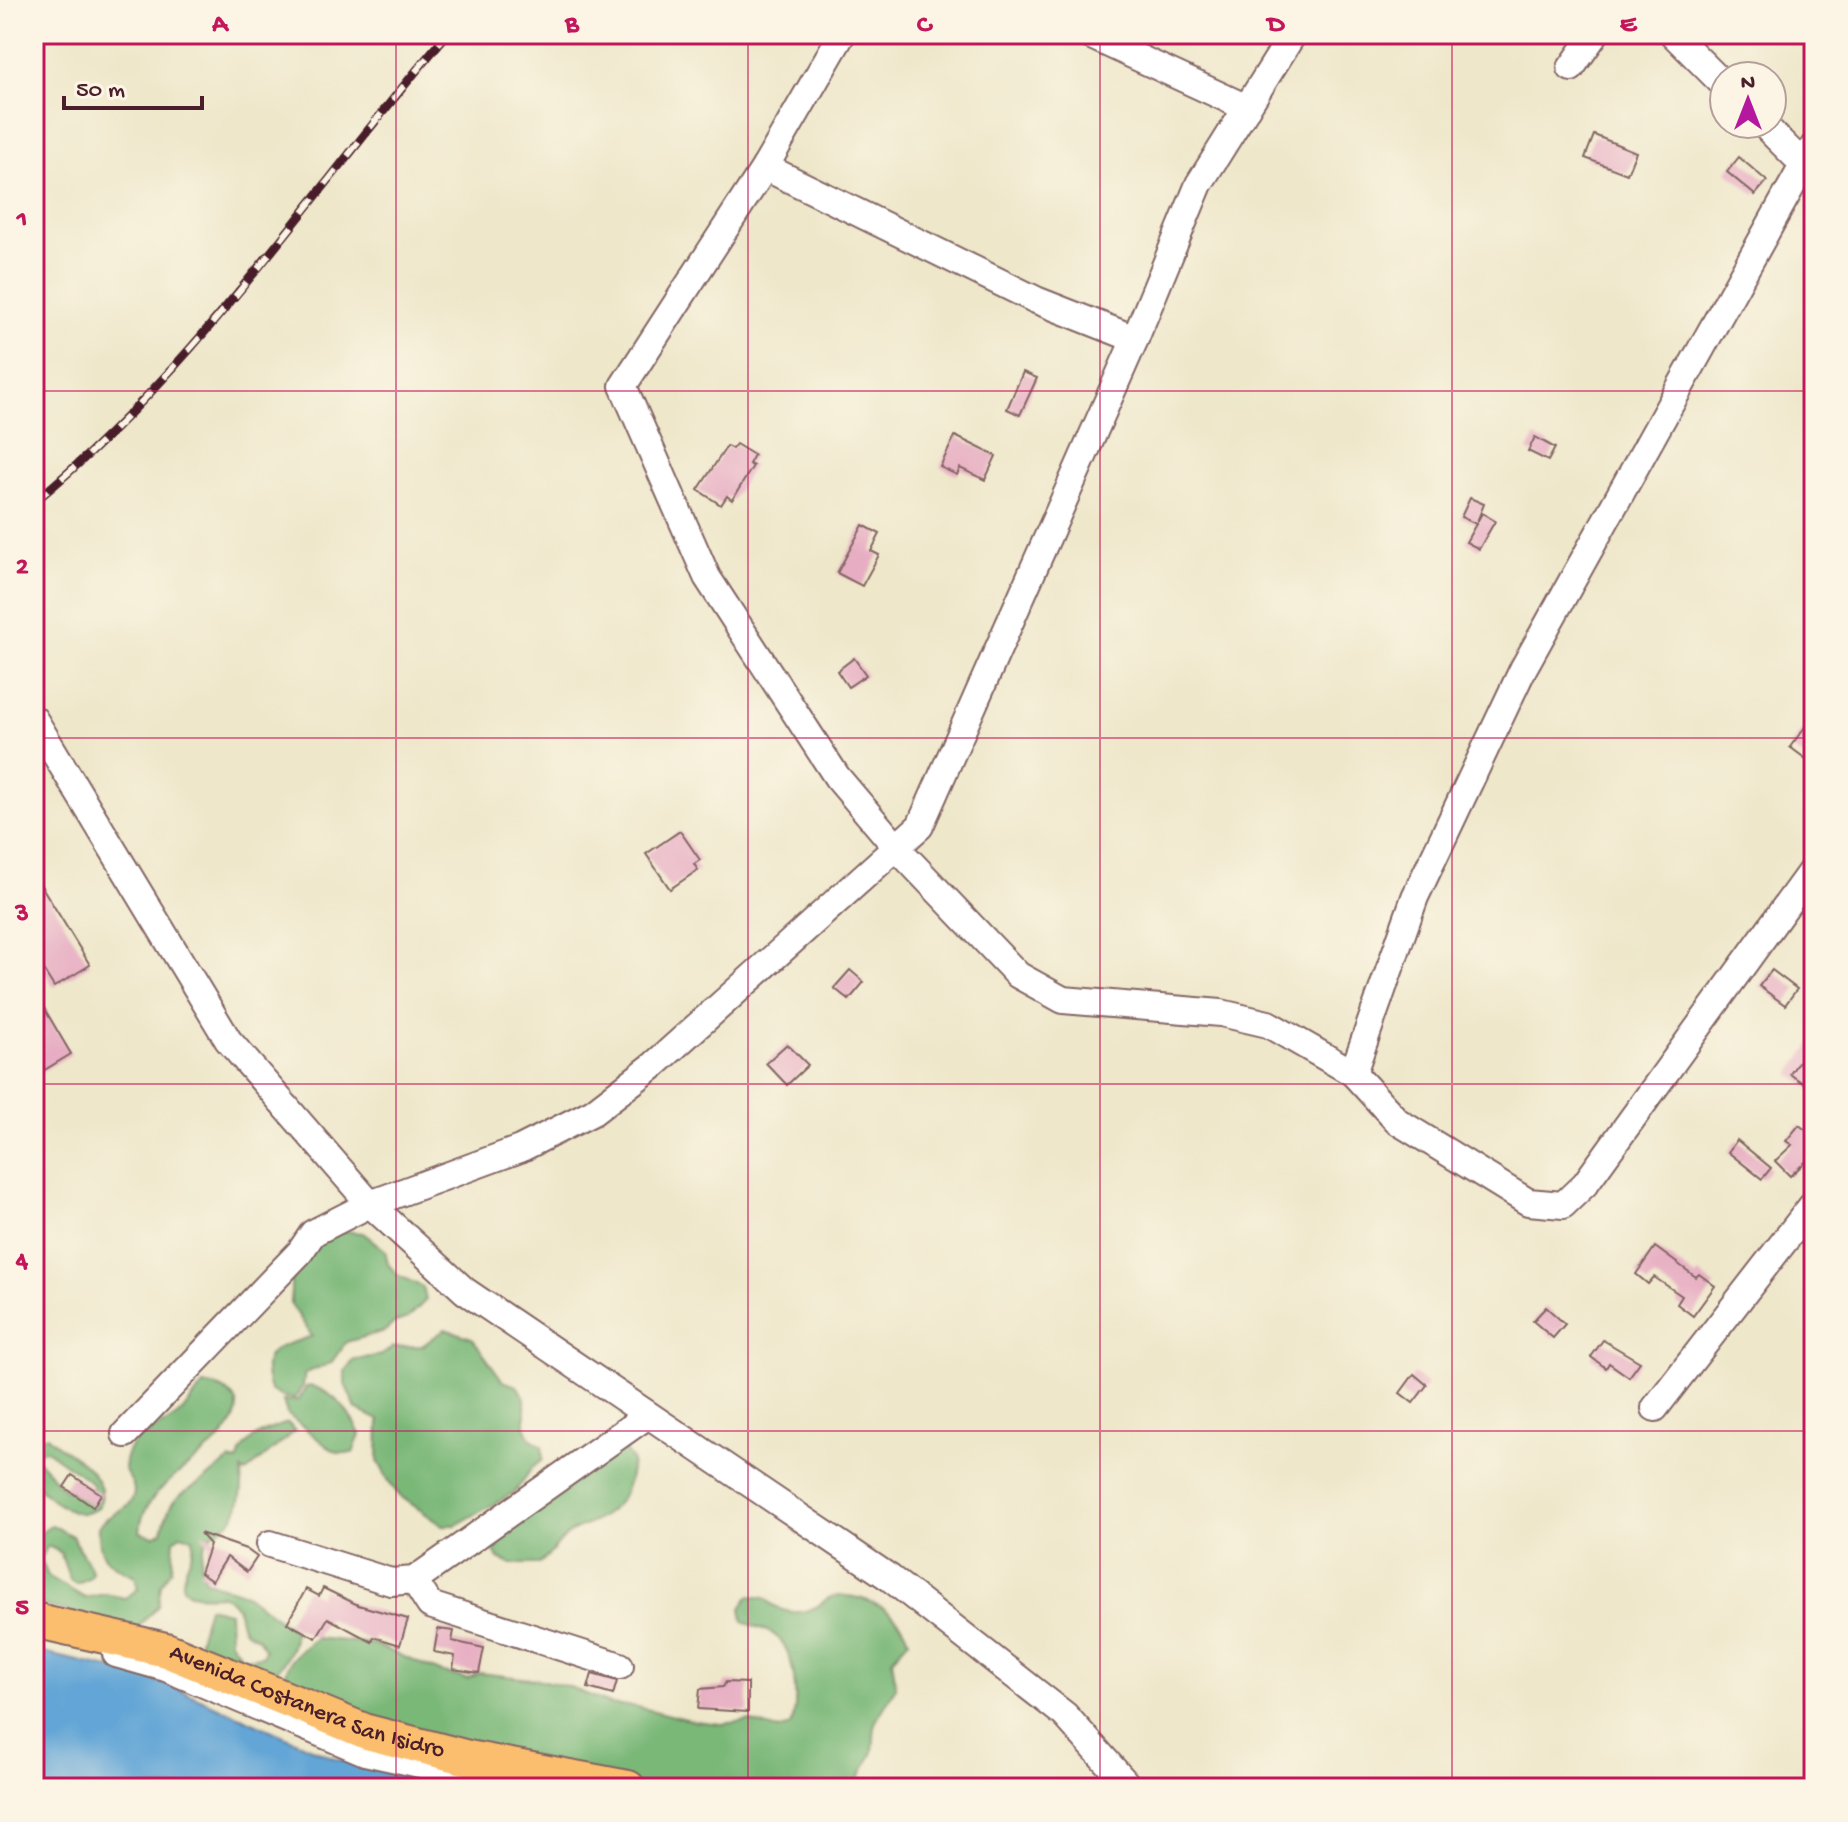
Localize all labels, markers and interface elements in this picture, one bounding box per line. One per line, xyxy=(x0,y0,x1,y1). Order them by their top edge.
text: A xyxy=(211,11,229,42)
text: B xyxy=(564,11,580,42)
text: C xyxy=(917,11,934,42)
text: D xyxy=(1266,11,1286,42)
text: E xyxy=(1620,11,1638,42)
scale bar xyxy=(64,60,202,110)
north arrow xyxy=(1708,60,1788,140)
text: N xyxy=(1741,71,1755,97)
text: 50 m xyxy=(76,77,125,106)
text: 1 xyxy=(16,206,27,237)
text: 2 xyxy=(16,553,29,584)
text: 3 xyxy=(14,900,29,931)
text: 4 xyxy=(15,1247,29,1278)
text: 5 xyxy=(15,1594,29,1625)
street label: Avenida Costanera San Isidro xyxy=(165,1638,448,1766)

